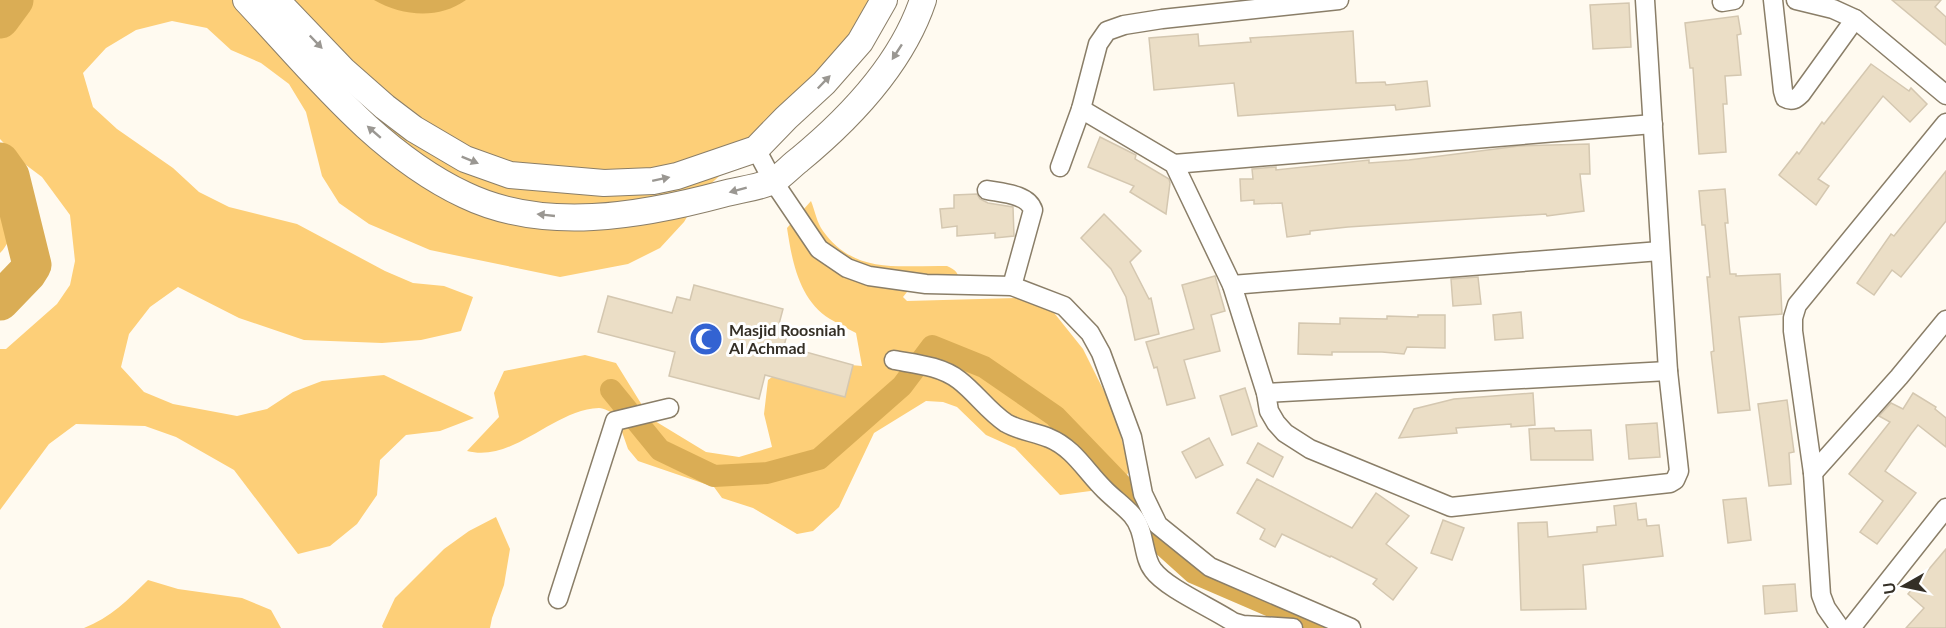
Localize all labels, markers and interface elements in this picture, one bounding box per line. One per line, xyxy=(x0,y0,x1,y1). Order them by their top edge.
one-way arrow xyxy=(309,35,323,49)
one-way arrow xyxy=(891,44,902,60)
one-way arrow xyxy=(817,75,831,90)
one-way arrow xyxy=(367,125,382,139)
one-way arrow xyxy=(461,155,479,165)
one-way arrow xyxy=(652,174,671,183)
one-way arrow xyxy=(729,186,747,196)
one-way arrow xyxy=(537,210,556,220)
place label: Masjid Roosniah Al Achmad xyxy=(728,320,846,357)
mosque icon: Masjid Roosniah Al Achmad xyxy=(688,321,724,357)
north arrow xyxy=(1874,556,1934,616)
text: U xyxy=(1878,581,1899,596)

